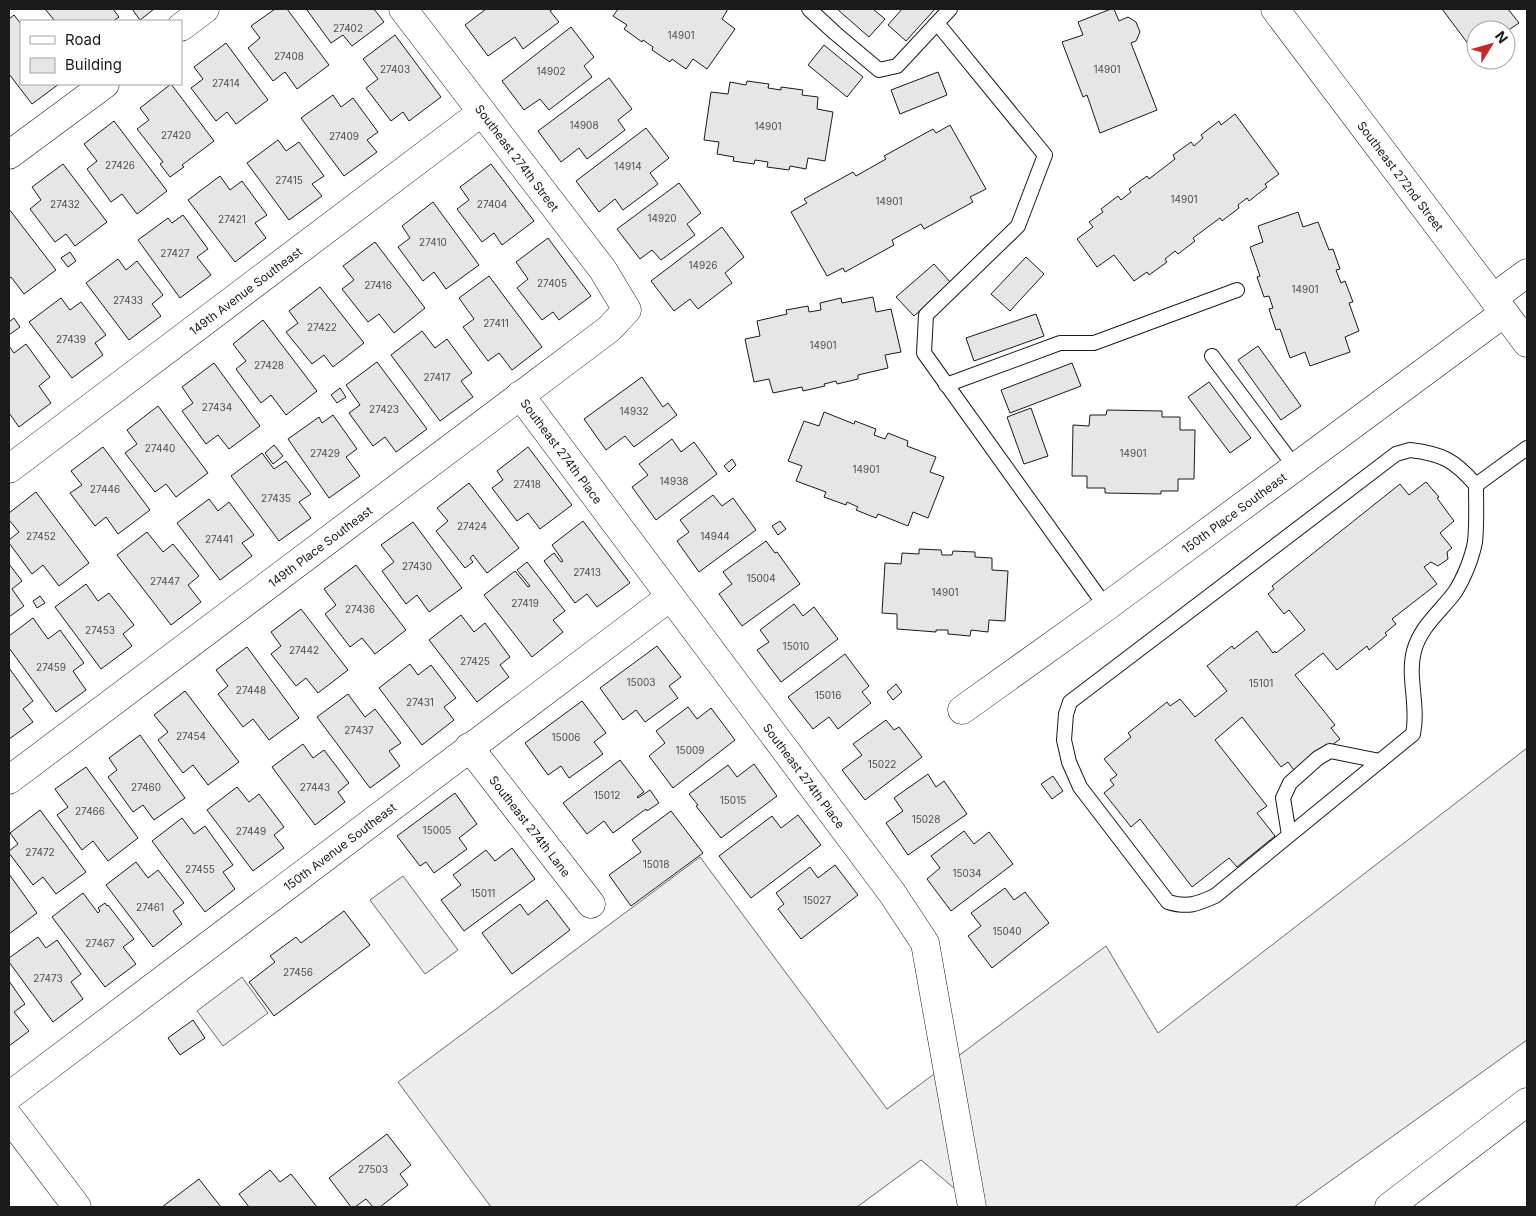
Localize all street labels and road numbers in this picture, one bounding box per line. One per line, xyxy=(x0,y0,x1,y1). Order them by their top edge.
street label: Southeast 274th Street xyxy=(472,102,562,214)
street label: Southeast 272nd Street xyxy=(1355,118,1447,234)
street label: 149th Avenue Southeast xyxy=(186,243,305,338)
street label: Southeast 274th Place xyxy=(518,396,606,507)
street label: 150th Place Southeast xyxy=(1179,469,1289,556)
street label: 149th Place Southeast xyxy=(265,502,375,590)
street label: Southeast 274th Place xyxy=(760,720,848,831)
street label: Southeast 274th Lane xyxy=(486,772,574,879)
street label: 150th Avenue Southeast xyxy=(280,799,399,894)

